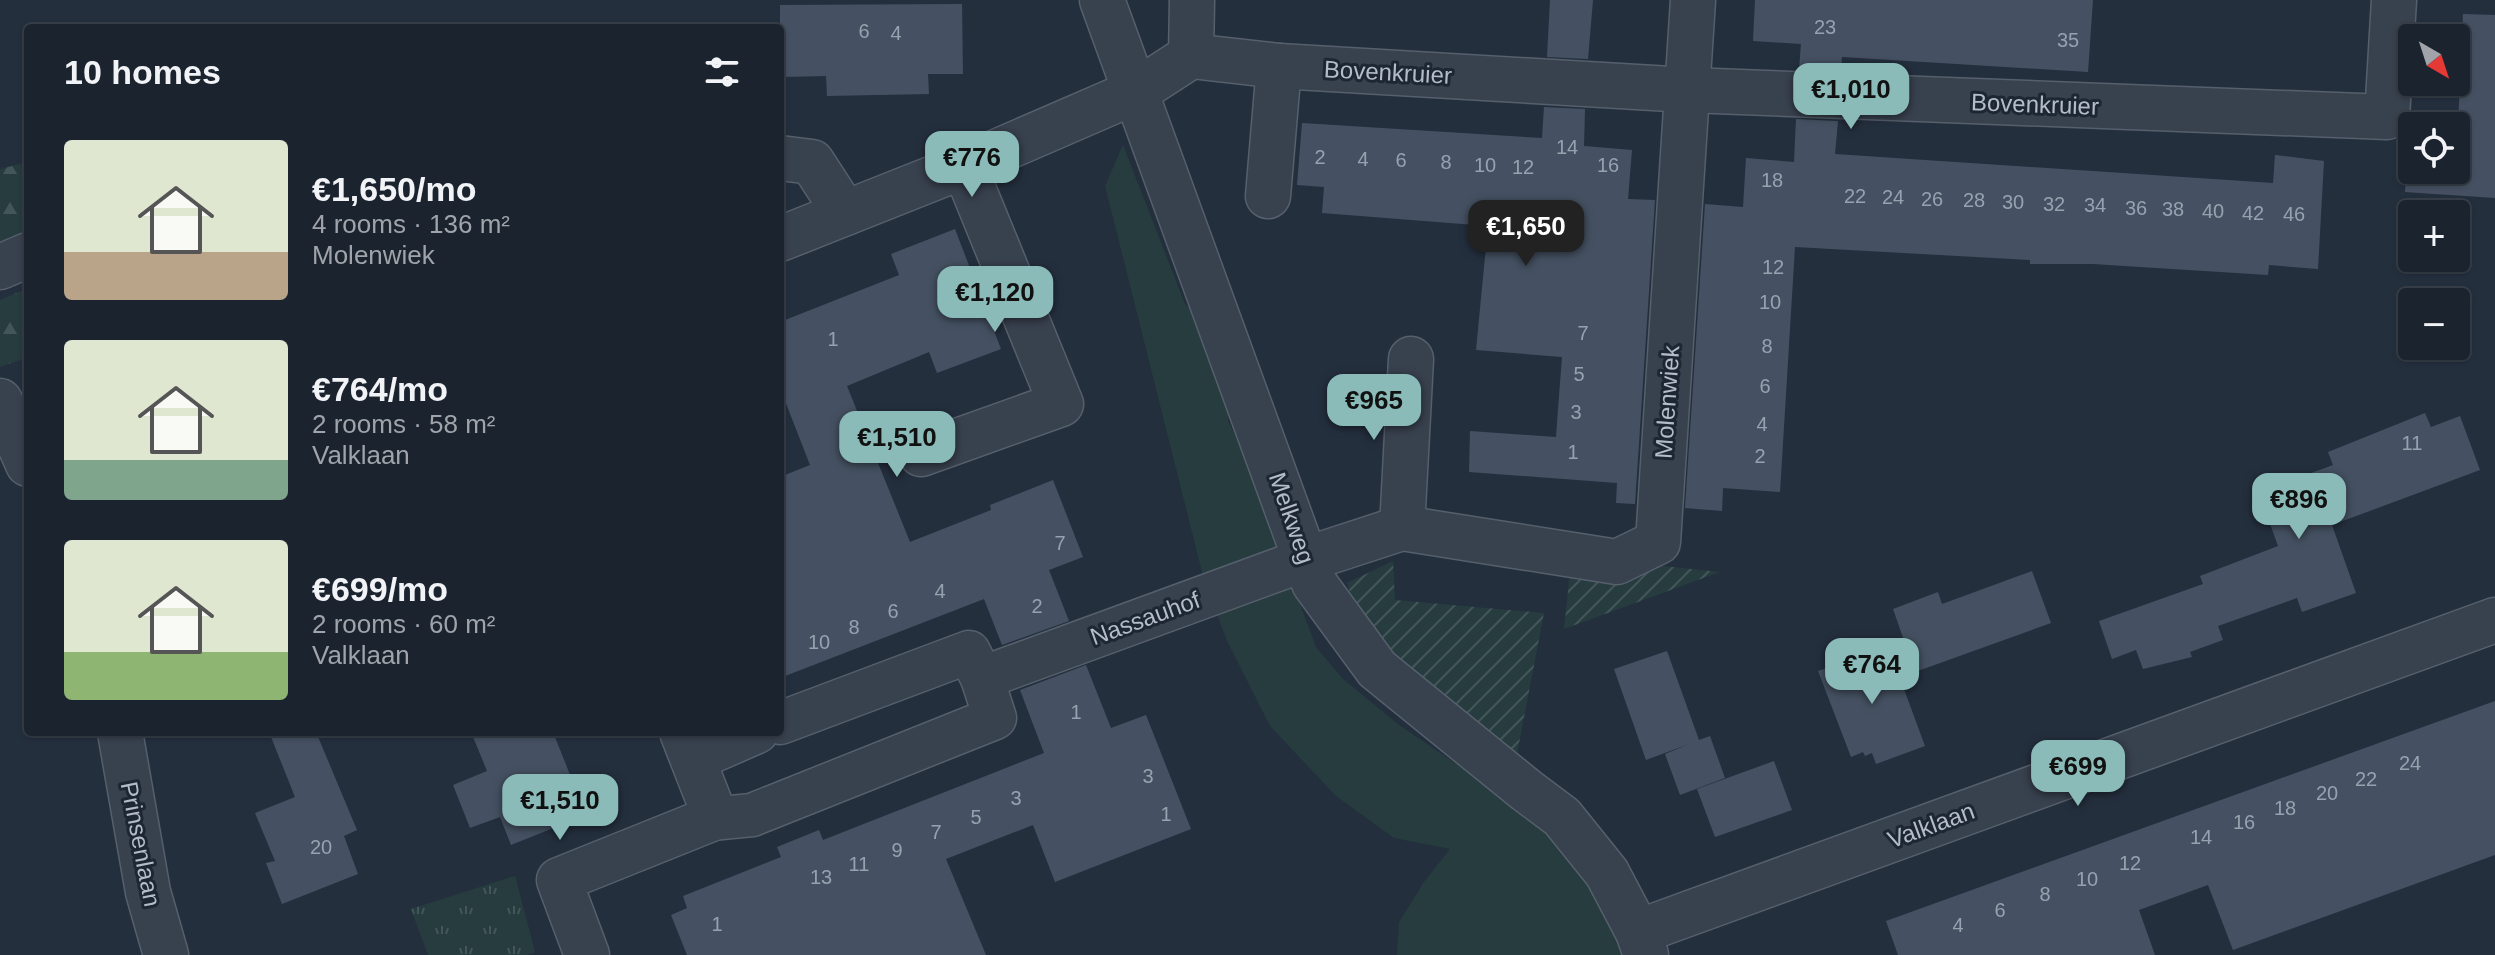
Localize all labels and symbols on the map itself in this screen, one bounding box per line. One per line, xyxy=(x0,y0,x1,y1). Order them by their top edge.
house number: 23 xyxy=(1814,16,1836,38)
house number: 6 xyxy=(858,20,870,42)
house number: 4 xyxy=(890,22,902,44)
north arrow xyxy=(2398,24,2470,96)
house number: 35 xyxy=(2057,29,2079,51)
street label: Bovenkruier xyxy=(1323,55,1453,89)
pin: €1,010 xyxy=(1786,63,1916,131)
street label: Bovenkruier xyxy=(1971,88,2099,120)
pin: €776 xyxy=(925,131,1019,199)
house number: 14 xyxy=(1556,136,1578,158)
house number: 2 xyxy=(1314,146,1326,168)
house number: 4 xyxy=(1357,148,1369,170)
house number: 6 xyxy=(1395,149,1407,171)
house number: 8 xyxy=(1440,151,1452,173)
house number: 10 xyxy=(1474,154,1496,176)
house number: 16 xyxy=(1597,154,1619,176)
house number: 12 xyxy=(1512,156,1534,178)
house number: 18 xyxy=(1761,169,1783,191)
house number: 22 xyxy=(1844,185,1866,207)
house number: 24 xyxy=(1882,186,1904,208)
house number: 26 xyxy=(1921,188,1943,210)
house number: 28 xyxy=(1963,189,1985,211)
house number: 30 xyxy=(2002,191,2024,213)
house number: 32 xyxy=(2043,193,2065,215)
house number: 34 xyxy=(2084,194,2106,216)
house number: 36 xyxy=(2125,197,2147,219)
house number: 38 xyxy=(2162,198,2184,220)
pin: €1,650 xyxy=(1461,200,1591,268)
house number: 40 xyxy=(2202,200,2224,222)
house number: 42 xyxy=(2242,202,2264,224)
house number: 46 xyxy=(2283,203,2305,225)
house number: 12 xyxy=(1762,256,1784,278)
pin: €1,120 xyxy=(930,266,1060,334)
house number: 10 xyxy=(1759,291,1781,313)
house number: 7 xyxy=(1577,322,1589,344)
house number: 1 xyxy=(827,328,839,350)
house number: 8 xyxy=(1761,335,1773,357)
street label: Molenwiek xyxy=(1650,344,1684,459)
house number: 5 xyxy=(1573,363,1585,385)
pin: €965 xyxy=(1327,374,1421,442)
house number: 6 xyxy=(1759,375,1771,397)
house number: 3 xyxy=(1570,401,1582,423)
pin: €1,510 xyxy=(832,411,962,479)
house number: 4 xyxy=(1756,413,1768,435)
house number: 11 xyxy=(2402,432,2422,454)
house number: 1 xyxy=(1567,441,1579,463)
house number: 2 xyxy=(1754,445,1766,467)
street label: Melkweg xyxy=(1264,469,1320,567)
pin: €896 xyxy=(2252,473,2346,541)
house number: 7 xyxy=(1054,532,1066,554)
house number: 4 xyxy=(934,580,946,602)
street label: Nassauhof xyxy=(1086,586,1204,650)
house number: 2 xyxy=(1031,595,1043,617)
house number: 6 xyxy=(887,600,899,622)
house number: 8 xyxy=(848,616,860,638)
house number: 10 xyxy=(808,631,830,653)
pin: €764 xyxy=(1825,638,1919,706)
house number: 1 xyxy=(1070,701,1082,723)
pin: €699 xyxy=(2031,740,2125,808)
house number: 24 xyxy=(2399,752,2421,774)
house number: 3 xyxy=(1142,765,1154,787)
house number: 22 xyxy=(2355,768,2377,790)
pin: €1,510 xyxy=(495,774,625,842)
street label: Prinsenlaan xyxy=(116,779,166,909)
house number: 20 xyxy=(2316,782,2338,804)
house number: 3 xyxy=(1010,787,1022,809)
street label: Valklaan xyxy=(1884,797,1978,853)
house number: 18 xyxy=(2274,797,2296,819)
house number: 1 xyxy=(1160,803,1172,825)
house number: 5 xyxy=(970,806,982,828)
house number: 16 xyxy=(2233,811,2255,833)
house number: 7 xyxy=(930,821,942,843)
house number: 14 xyxy=(2190,826,2212,848)
house number: 20 xyxy=(310,836,332,858)
house number: 9 xyxy=(891,839,903,861)
house number: 12 xyxy=(2119,852,2141,874)
house number: 11 xyxy=(849,853,869,875)
house number: 13 xyxy=(810,866,832,888)
house number: 10 xyxy=(2076,868,2098,890)
house number: 8 xyxy=(2039,883,2051,905)
house number: 6 xyxy=(1994,899,2006,921)
house number: 1 xyxy=(711,913,723,935)
house number: 4 xyxy=(1952,914,1964,936)

